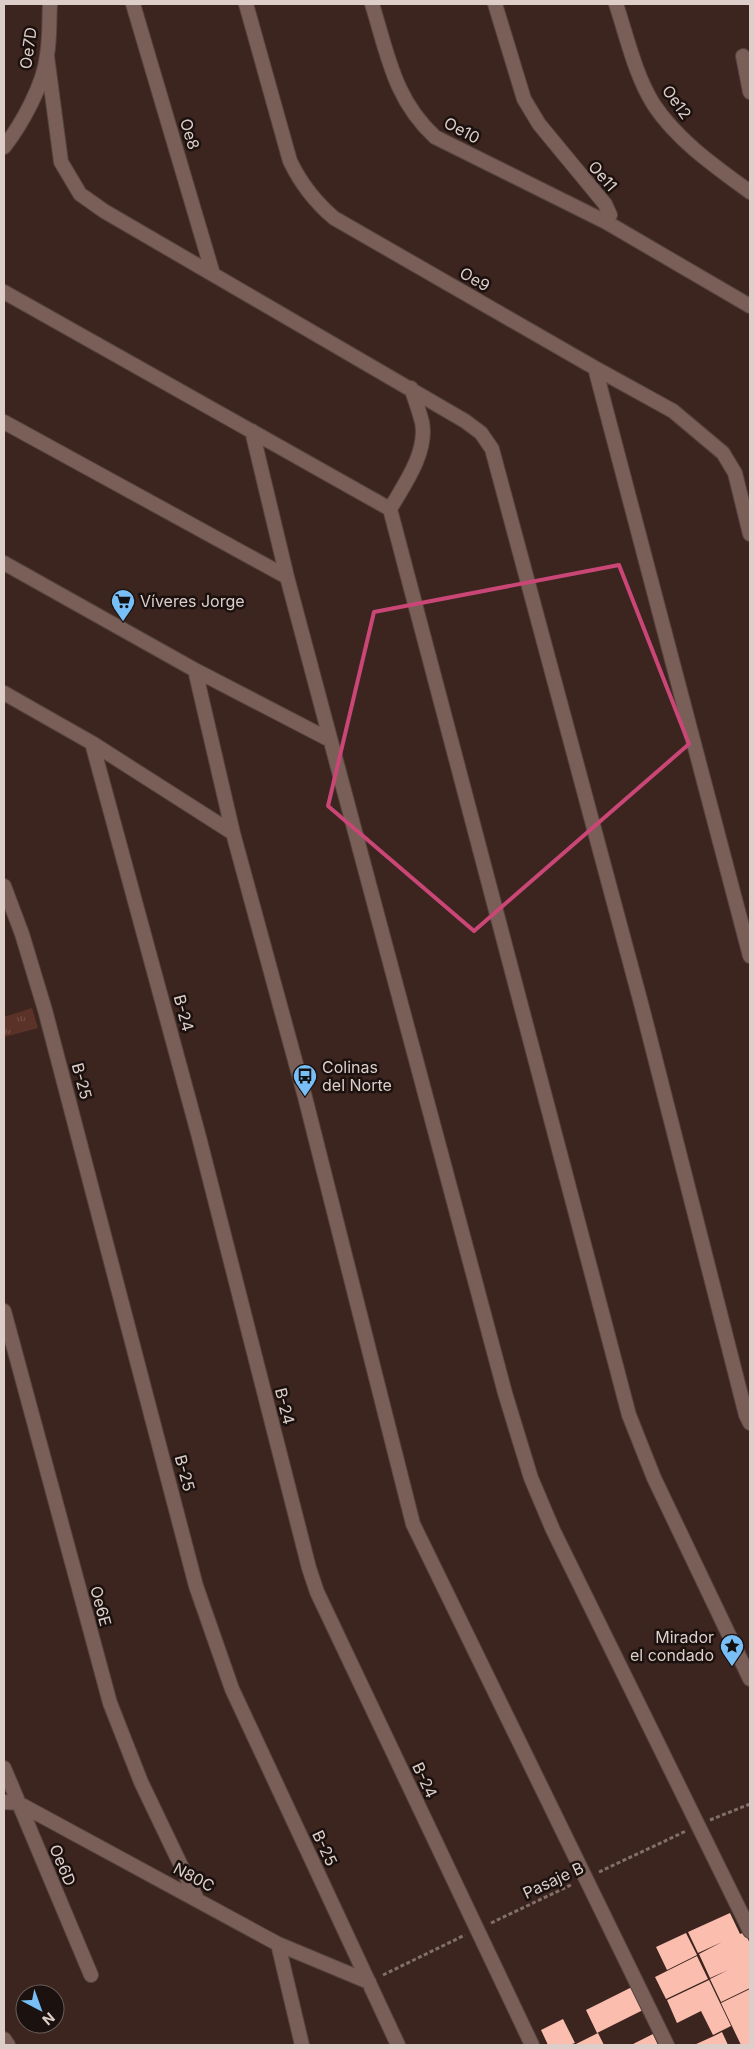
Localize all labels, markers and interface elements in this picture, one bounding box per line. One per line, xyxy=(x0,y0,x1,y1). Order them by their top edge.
street label: Oe7D xyxy=(15,26,41,70)
street label: Oe12 xyxy=(658,81,696,123)
street label: Oe10 xyxy=(441,112,483,148)
street label: Oe8 xyxy=(176,116,204,152)
street label: Oe11 xyxy=(584,157,622,195)
street label: Oe9 xyxy=(456,262,494,296)
supermarket icon: Víveres Jorge xyxy=(110,588,136,622)
place label: Víveres Jorge xyxy=(140,591,245,611)
street label: B-24 xyxy=(170,992,198,1034)
place label: Colinas del Norte xyxy=(322,1057,392,1095)
street label: B-25 xyxy=(68,1061,96,1101)
bus stop icon: Colinas del Norte xyxy=(292,1063,318,1097)
street label: B-24 xyxy=(271,1386,299,1426)
street label: B-25 xyxy=(171,1453,199,1493)
street label: Oe6E xyxy=(86,1584,116,1628)
place label: Mirador el condado xyxy=(630,1627,714,1665)
place icon: Mirador el condado xyxy=(719,1633,745,1667)
street label: B-24 xyxy=(408,1759,442,1801)
street label: B-25 xyxy=(308,1827,342,1869)
street label: Oe6D xyxy=(45,1841,81,1889)
street label: Pasaje B xyxy=(519,1857,587,1903)
street label: N80C xyxy=(170,1858,218,1896)
north arrow xyxy=(15,1984,65,2034)
text: N xyxy=(39,2009,58,2029)

